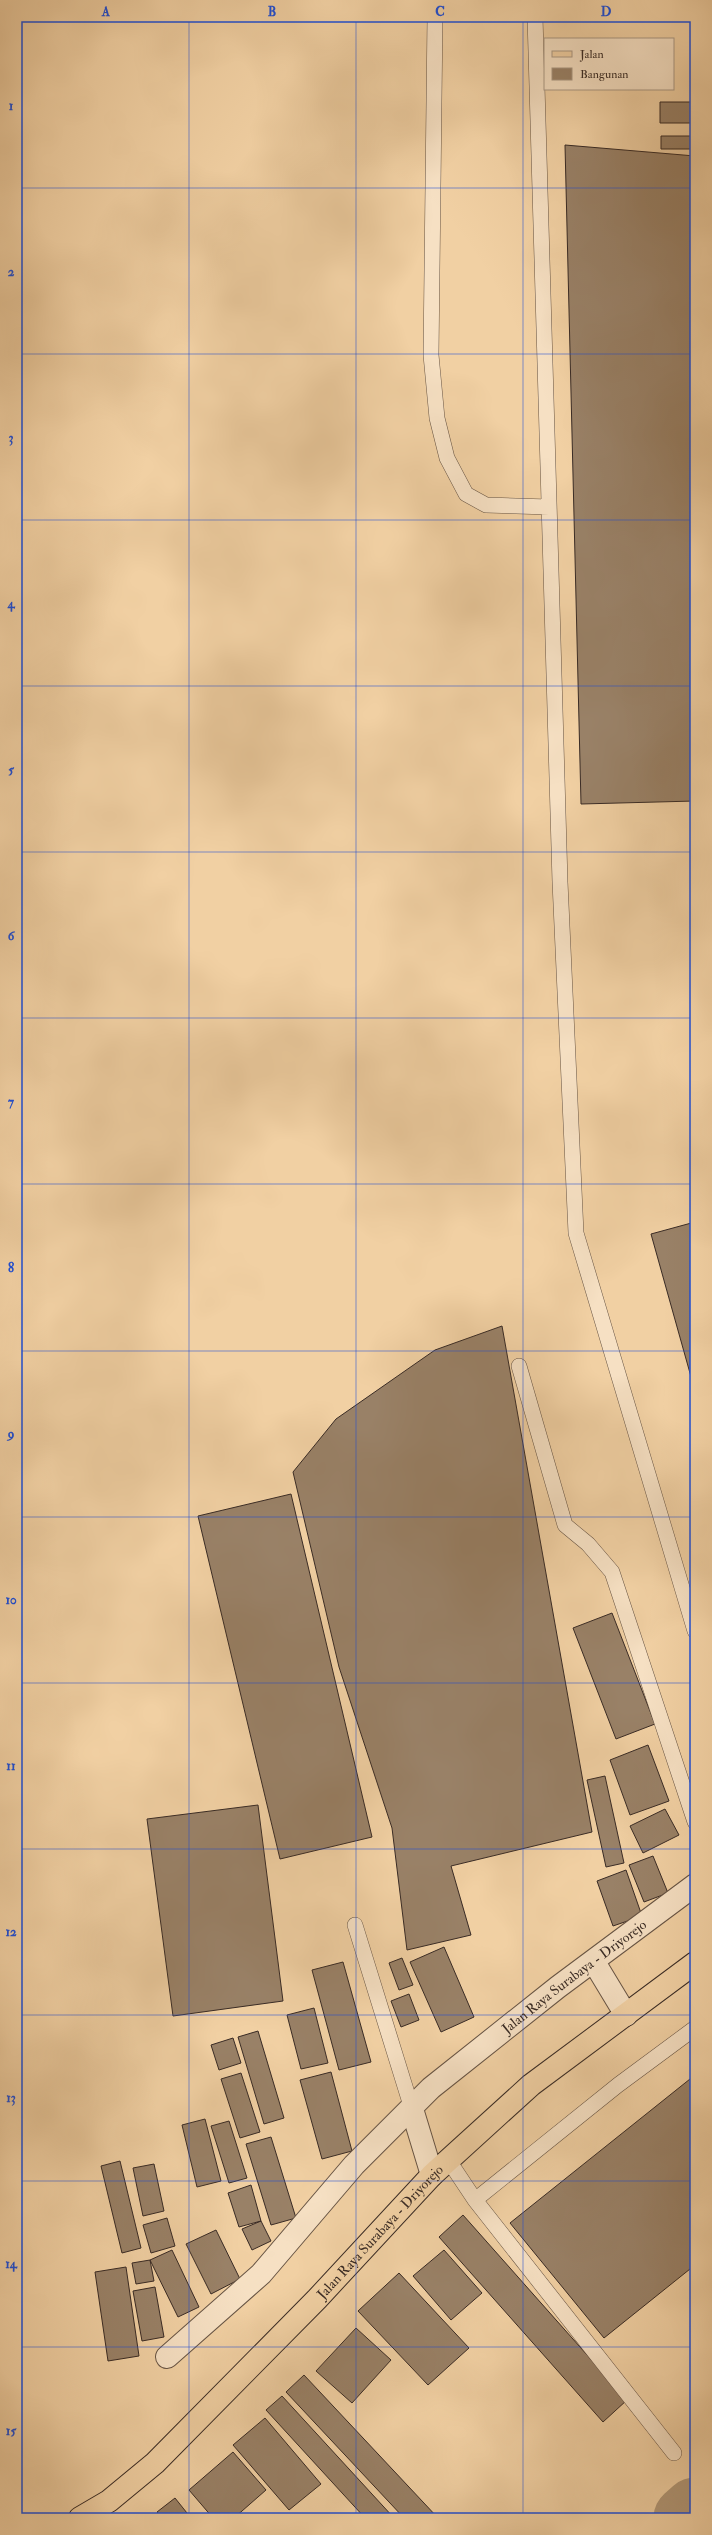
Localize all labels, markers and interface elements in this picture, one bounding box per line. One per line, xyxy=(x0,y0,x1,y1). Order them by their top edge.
text: A xyxy=(101,4,111,20)
text: B xyxy=(268,4,276,20)
text: C xyxy=(435,4,445,20)
text: D xyxy=(601,4,612,20)
legend xyxy=(544,38,674,90)
text: Jalan xyxy=(579,47,604,62)
text: Bangunan xyxy=(580,67,629,82)
text: 1 xyxy=(9,98,14,114)
text: 2 xyxy=(8,264,15,280)
text: 3 xyxy=(9,430,14,446)
text: 4 xyxy=(6,596,15,612)
text: 5 xyxy=(8,762,14,778)
text: 6 xyxy=(8,928,16,944)
text: 7 xyxy=(8,1094,15,1110)
text: 8 xyxy=(8,1260,14,1276)
text: 9 xyxy=(6,1426,15,1442)
text: 10 xyxy=(5,1592,17,1608)
text: 11 xyxy=(6,1758,16,1774)
street label: Jalan Raya Surabaya - Driyorejo xyxy=(497,1916,650,2038)
text: 12 xyxy=(5,1924,17,1940)
text: 13 xyxy=(6,2090,16,2106)
street label: Jalan Raya Surabaya - Driyorejo xyxy=(312,2161,447,2303)
text: 14 xyxy=(5,2256,18,2272)
text: 15 xyxy=(6,2423,16,2439)

